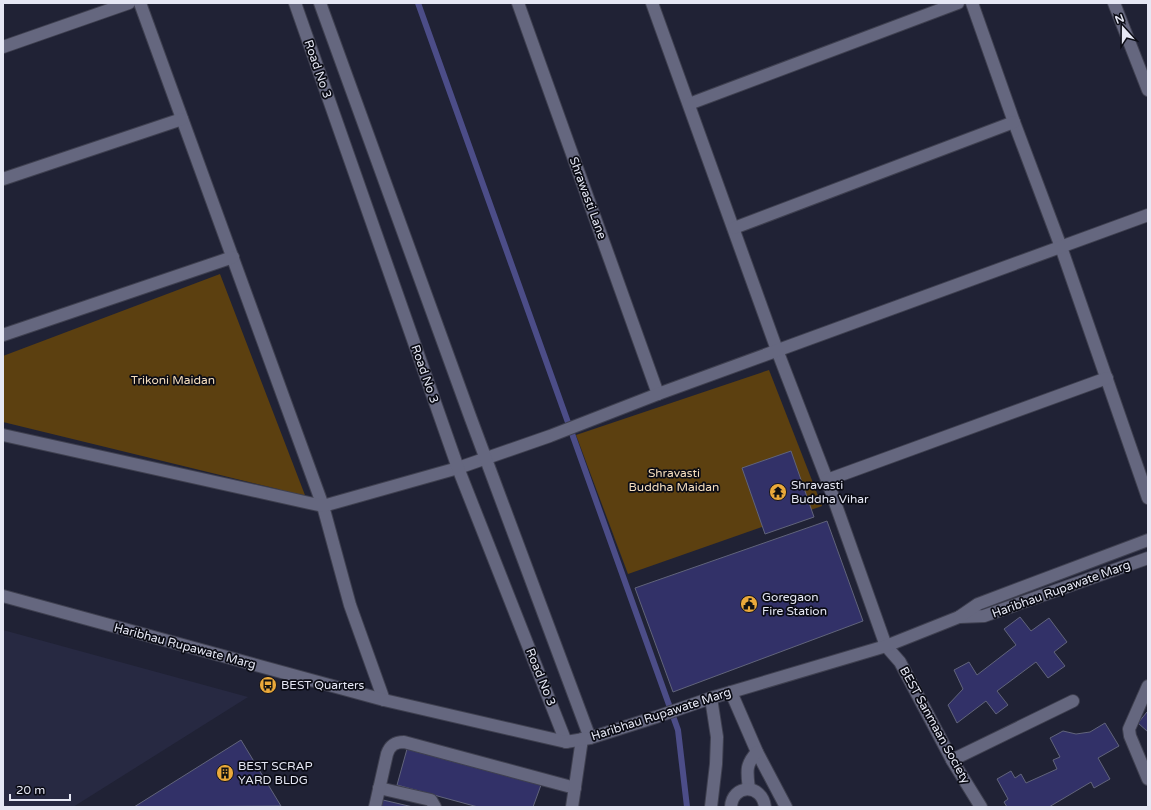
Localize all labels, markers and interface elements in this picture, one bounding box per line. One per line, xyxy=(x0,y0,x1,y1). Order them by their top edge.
north arrow xyxy=(1103,8,1143,48)
text: N xyxy=(1113,11,1126,27)
street label: Road No 3 xyxy=(301,38,335,100)
street label: Shrawasti Lane xyxy=(567,155,609,241)
street label: Road No 3 xyxy=(408,343,442,405)
park label: Trikoni Maidan xyxy=(131,373,215,387)
park label: Shravasti Buddha Maidan xyxy=(629,466,719,494)
place label: Shravasti Buddha Vihar xyxy=(791,478,869,506)
temple icon: Shravasti Buddha Vihar xyxy=(768,482,788,502)
street label: Haribhau Rupawate Marg xyxy=(990,557,1132,621)
place label: Goregaon Fire Station xyxy=(762,590,827,618)
public building icon: Goregaon Fire Station xyxy=(739,594,759,614)
street label: Haribhau Rupawate Marg xyxy=(113,620,257,672)
street label: Road No 3 xyxy=(523,646,559,708)
street label: BEST Sanmaan Society xyxy=(897,664,973,786)
bus stop icon: BEST Quarters xyxy=(258,675,278,695)
place label: BEST Quarters xyxy=(281,678,365,692)
street label: Haribhau Rupawate Marg xyxy=(589,685,733,743)
place label: BEST SCRAP YARD BLDG xyxy=(238,759,313,787)
building icon: BEST SCRAP YARD BLDG xyxy=(215,763,235,783)
scale bar xyxy=(10,776,70,802)
text: 20 m xyxy=(16,783,45,797)

